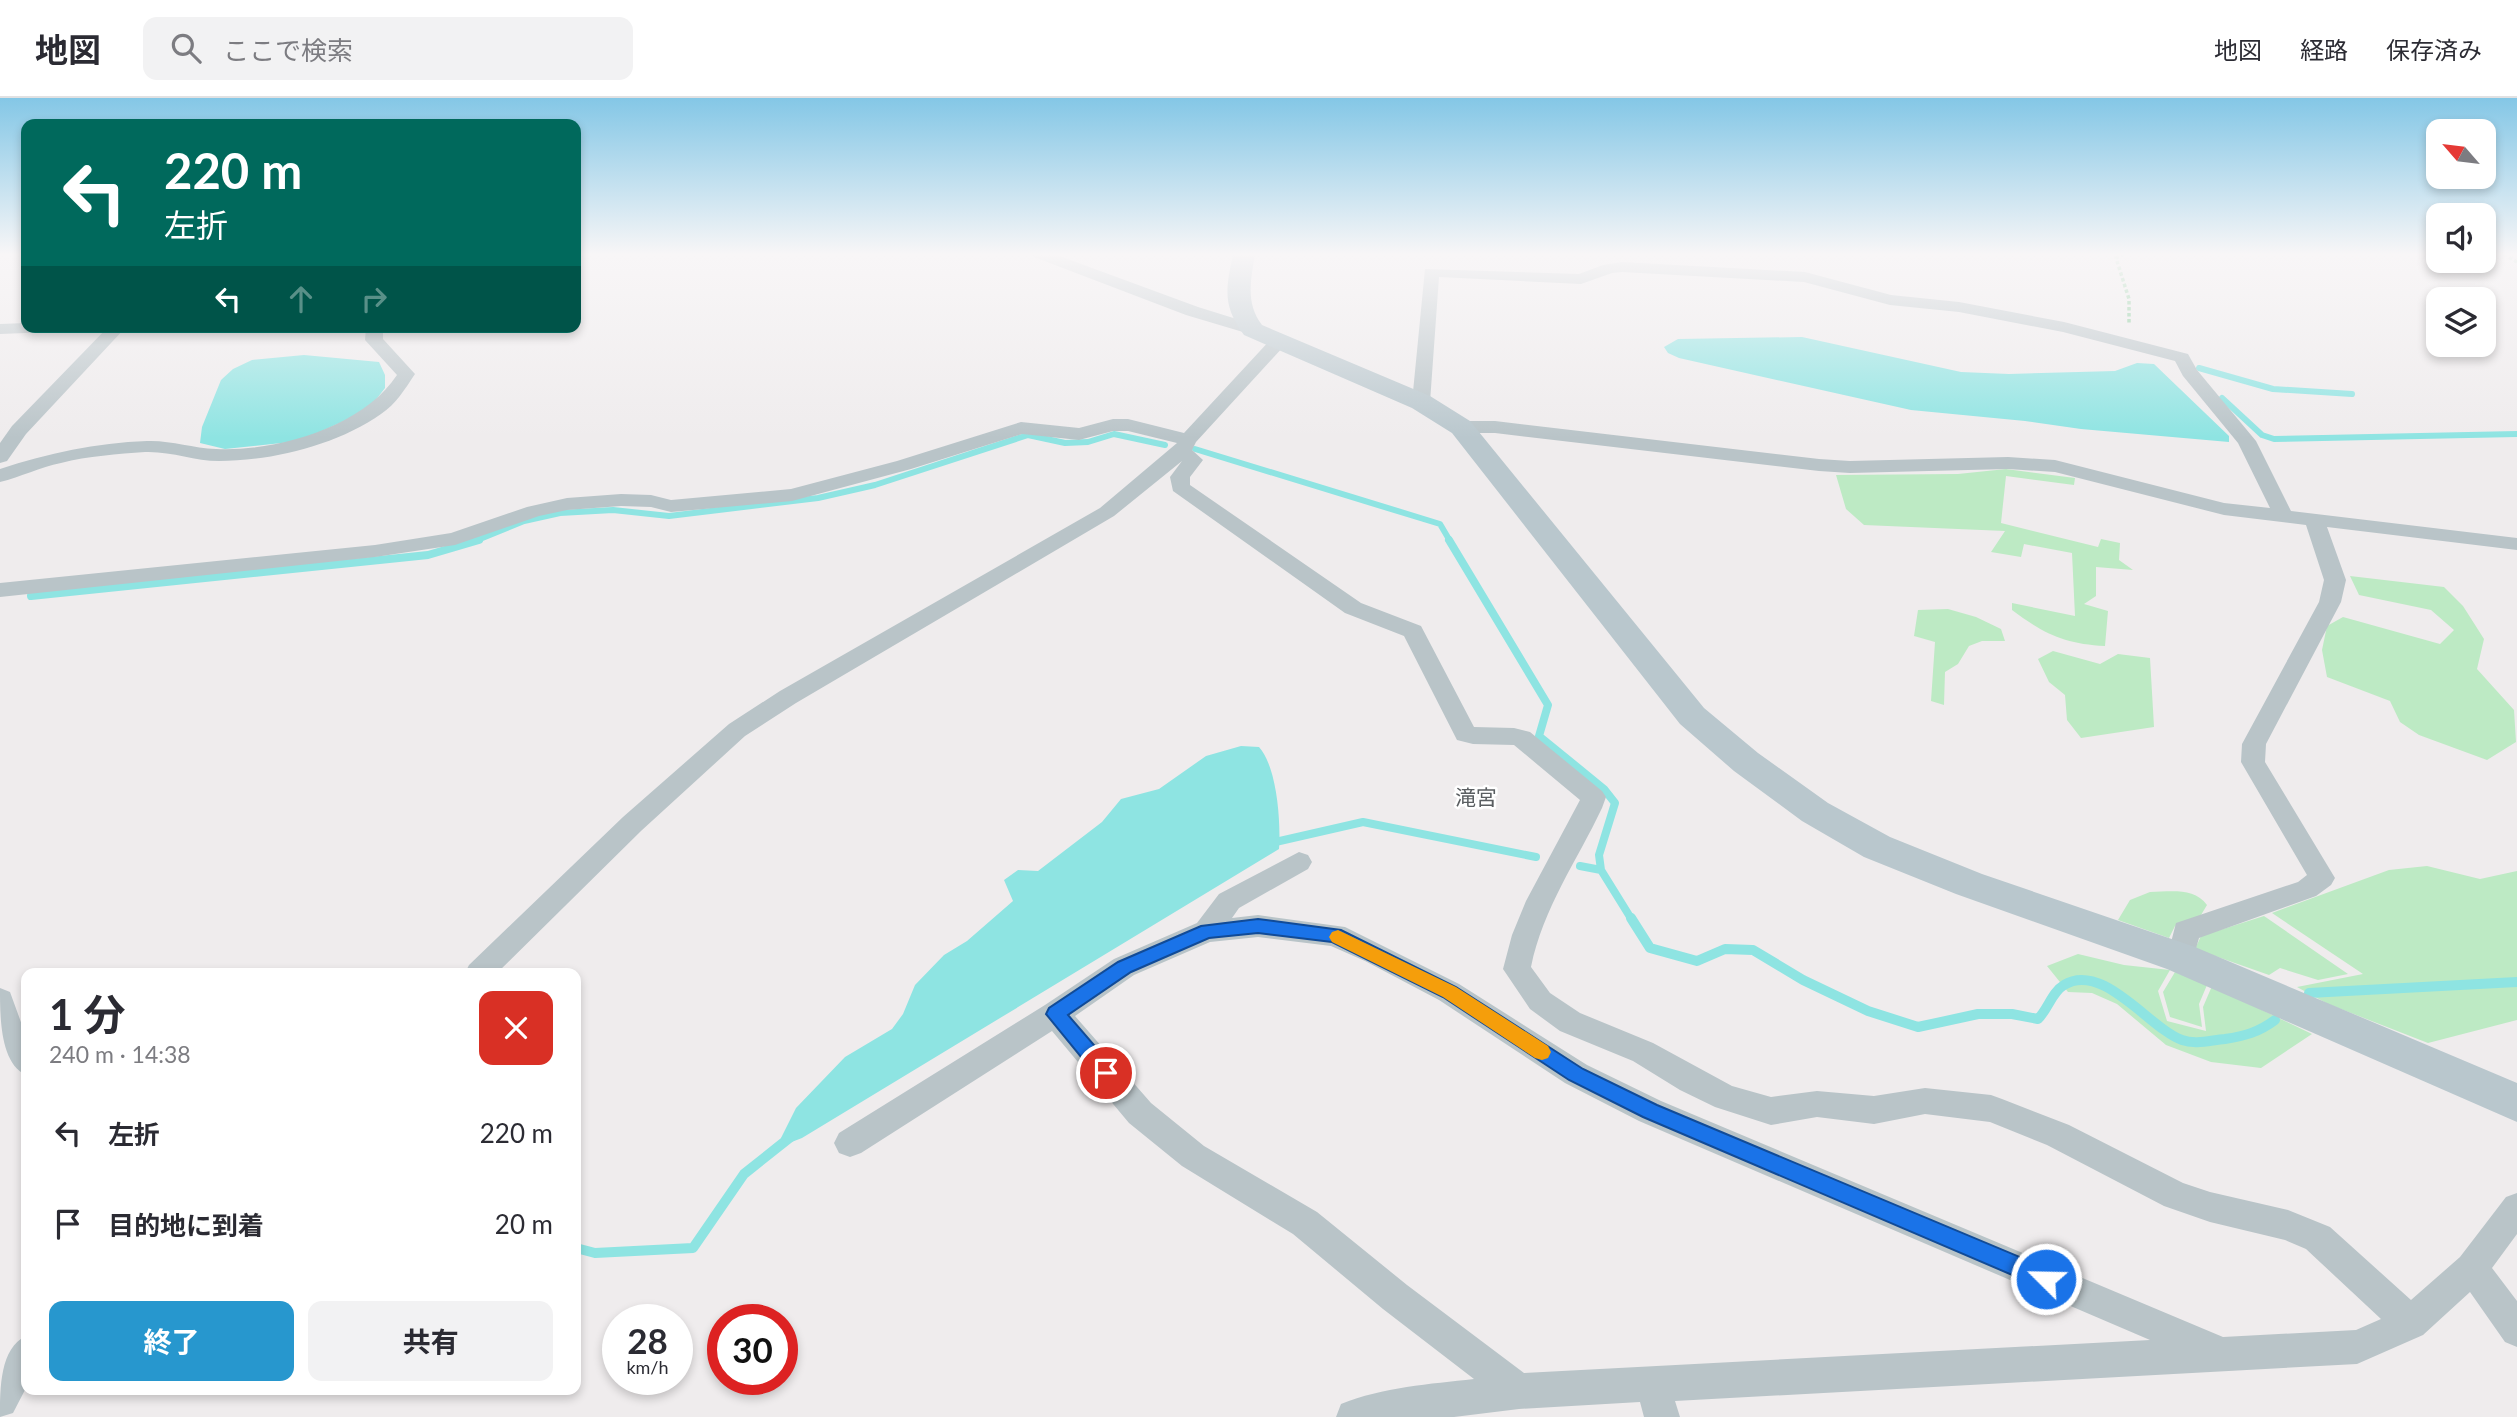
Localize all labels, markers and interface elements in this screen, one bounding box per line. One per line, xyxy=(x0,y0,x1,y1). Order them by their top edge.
search box xyxy=(143,17,633,80)
text: 地図 xyxy=(35,29,101,69)
icon: search xyxy=(167,29,205,67)
text: ここで検索 xyxy=(223,34,353,66)
text: 地図 xyxy=(2214,35,2262,64)
text: 経路 xyxy=(2300,35,2348,64)
text: 保存済み xyxy=(2386,35,2482,64)
north arrow xyxy=(2426,119,2496,189)
map controls xyxy=(2426,119,2496,357)
text: 220 m xyxy=(164,141,302,199)
icon: left xyxy=(49,147,140,238)
button: sound xyxy=(2426,203,2496,273)
text: 左折 xyxy=(164,205,228,244)
icon: left xyxy=(209,280,247,318)
icon: ahead xyxy=(282,280,320,318)
icon: right xyxy=(355,280,393,318)
button: layers xyxy=(2426,287,2496,357)
district label: 滝宮 xyxy=(1455,784,1497,809)
text: 1 分 xyxy=(49,989,126,1039)
button: close xyxy=(479,991,553,1065)
text: 240 m · 14:38 xyxy=(49,1040,191,1068)
pin xyxy=(1076,1043,1136,1103)
icon: arrive xyxy=(1087,1054,1125,1092)
icon: left xyxy=(49,1114,87,1152)
text: 220 m xyxy=(480,1117,553,1149)
text: 左折 xyxy=(108,1118,160,1150)
icon: arrive xyxy=(49,1205,87,1243)
text: 20 m xyxy=(495,1208,553,1240)
text: 目的地に到着 xyxy=(108,1209,264,1241)
position arrow xyxy=(2009,1242,2083,1316)
button: 終了 xyxy=(49,1301,294,1381)
button: 共有 xyxy=(308,1301,553,1381)
speed limit sign: 30 xyxy=(707,1304,798,1395)
text: 28 xyxy=(627,1319,668,1361)
text: km/h xyxy=(626,1356,669,1378)

